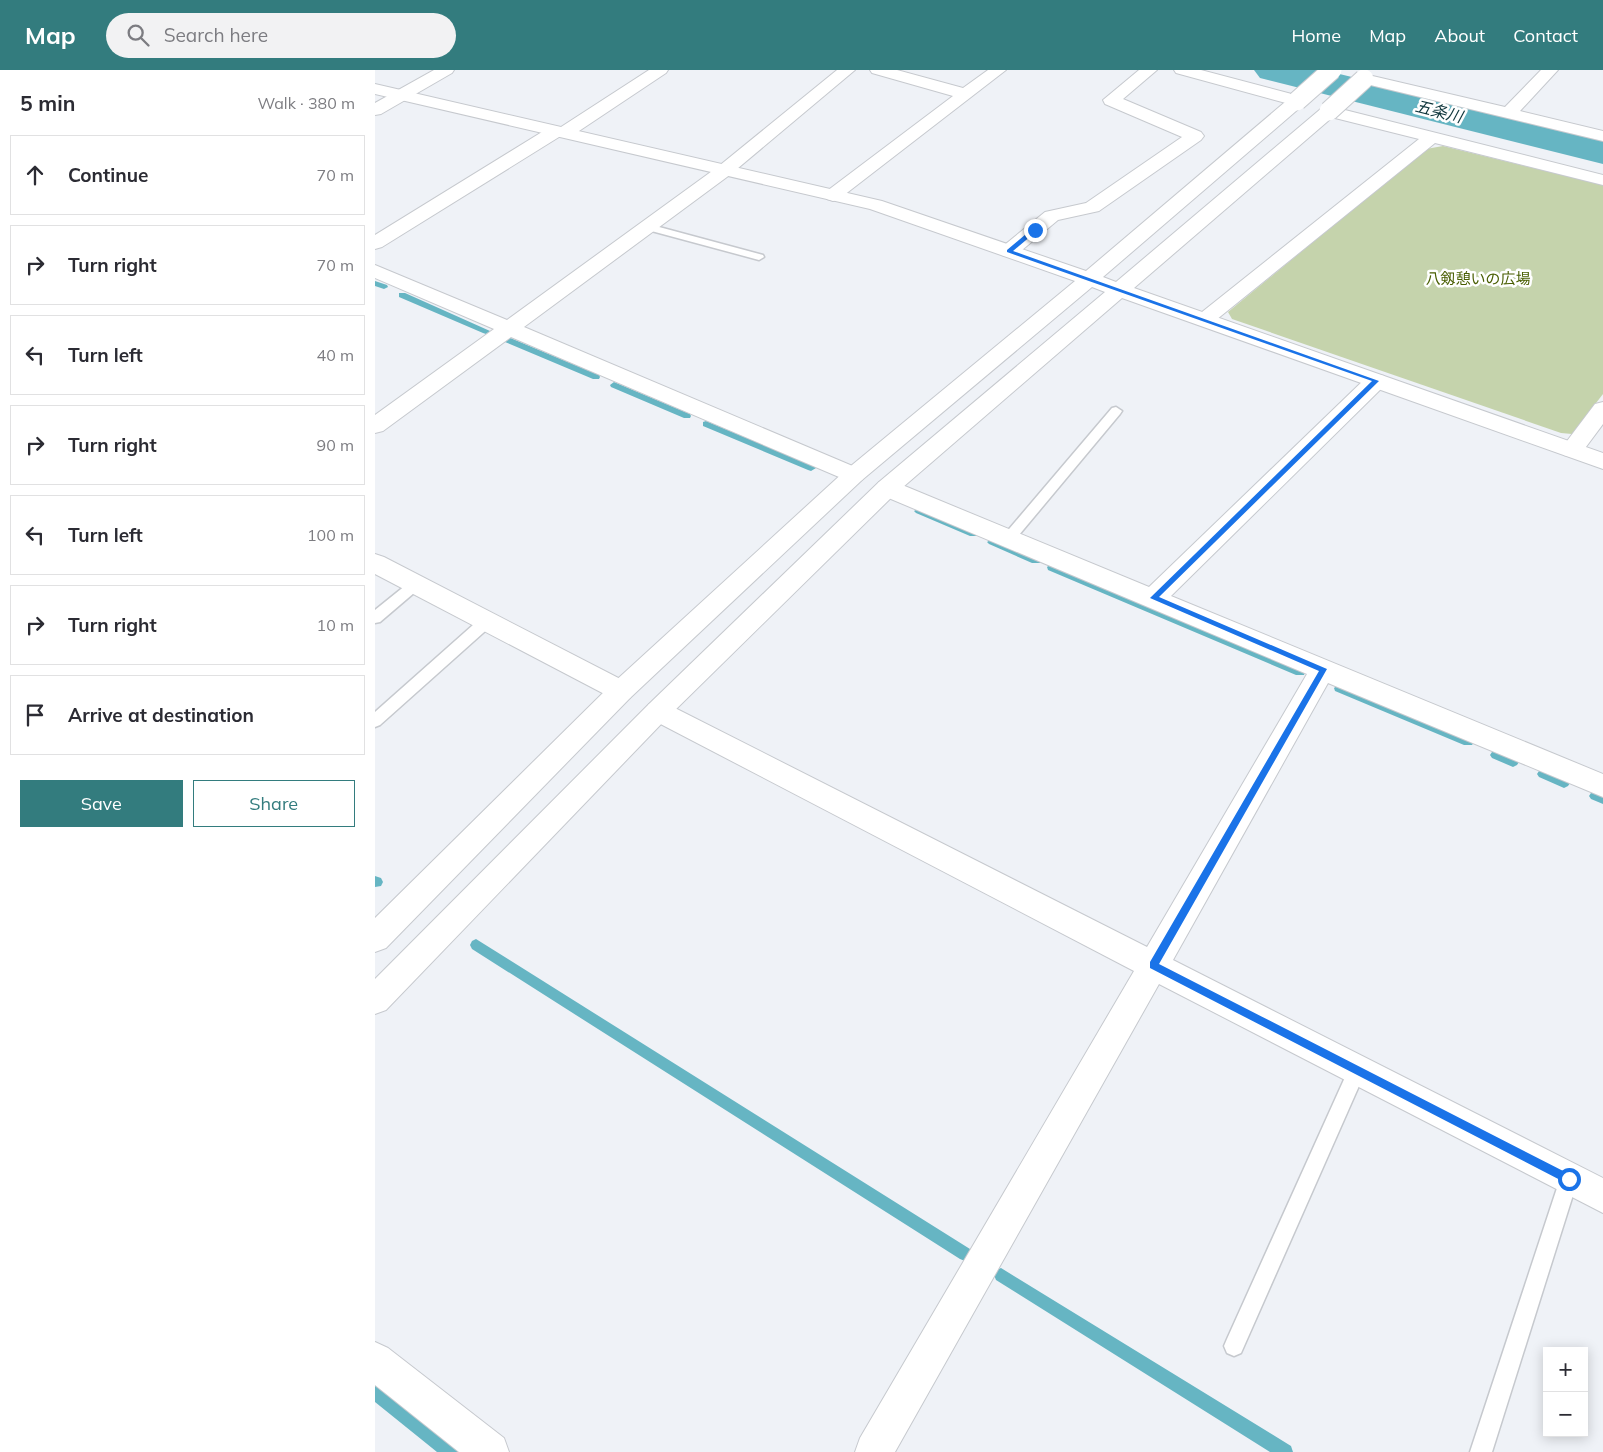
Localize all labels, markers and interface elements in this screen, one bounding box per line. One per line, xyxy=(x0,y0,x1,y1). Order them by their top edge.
search box xyxy=(106,13,456,58)
text: Map xyxy=(25,20,76,50)
icon: search xyxy=(124,21,152,49)
text: Search here xyxy=(164,23,268,47)
text: Home xyxy=(1291,24,1341,47)
text: Map xyxy=(1369,24,1406,47)
text: About xyxy=(1434,24,1485,47)
text: Contact xyxy=(1513,24,1578,47)
text: 5 min xyxy=(20,90,75,116)
text: Walk · 380 m xyxy=(257,93,355,113)
water label: 五条川 xyxy=(1413,95,1467,127)
icon: ahead xyxy=(21,161,49,189)
text: Continue xyxy=(68,163,148,187)
text: 70 m xyxy=(317,165,354,185)
route end xyxy=(1024,219,1047,242)
icon: right xyxy=(21,251,49,279)
text: Turn right xyxy=(68,253,157,277)
text: 70 m xyxy=(317,255,354,275)
park label: 八剱憩いの広場 xyxy=(1425,269,1531,288)
icon: left xyxy=(21,341,49,369)
text: Turn left xyxy=(68,343,143,367)
text: 40 m xyxy=(317,345,354,365)
icon: right xyxy=(21,431,49,459)
text: Turn right xyxy=(68,433,157,457)
text: 90 m xyxy=(317,435,354,455)
icon: left xyxy=(21,521,49,549)
text: Turn left xyxy=(68,523,143,547)
text: 100 m xyxy=(307,525,354,545)
icon: right xyxy=(21,611,49,639)
text: Turn right xyxy=(68,613,157,637)
text: 10 m xyxy=(317,615,354,635)
icon: arrive xyxy=(21,701,49,729)
text: Arrive at destination xyxy=(68,703,254,727)
button: Save xyxy=(20,780,183,827)
button: Share xyxy=(193,780,355,827)
route start xyxy=(1558,1168,1581,1191)
map controls xyxy=(1543,1347,1588,1437)
button: + xyxy=(1543,1347,1588,1392)
button: − xyxy=(1543,1392,1588,1437)

